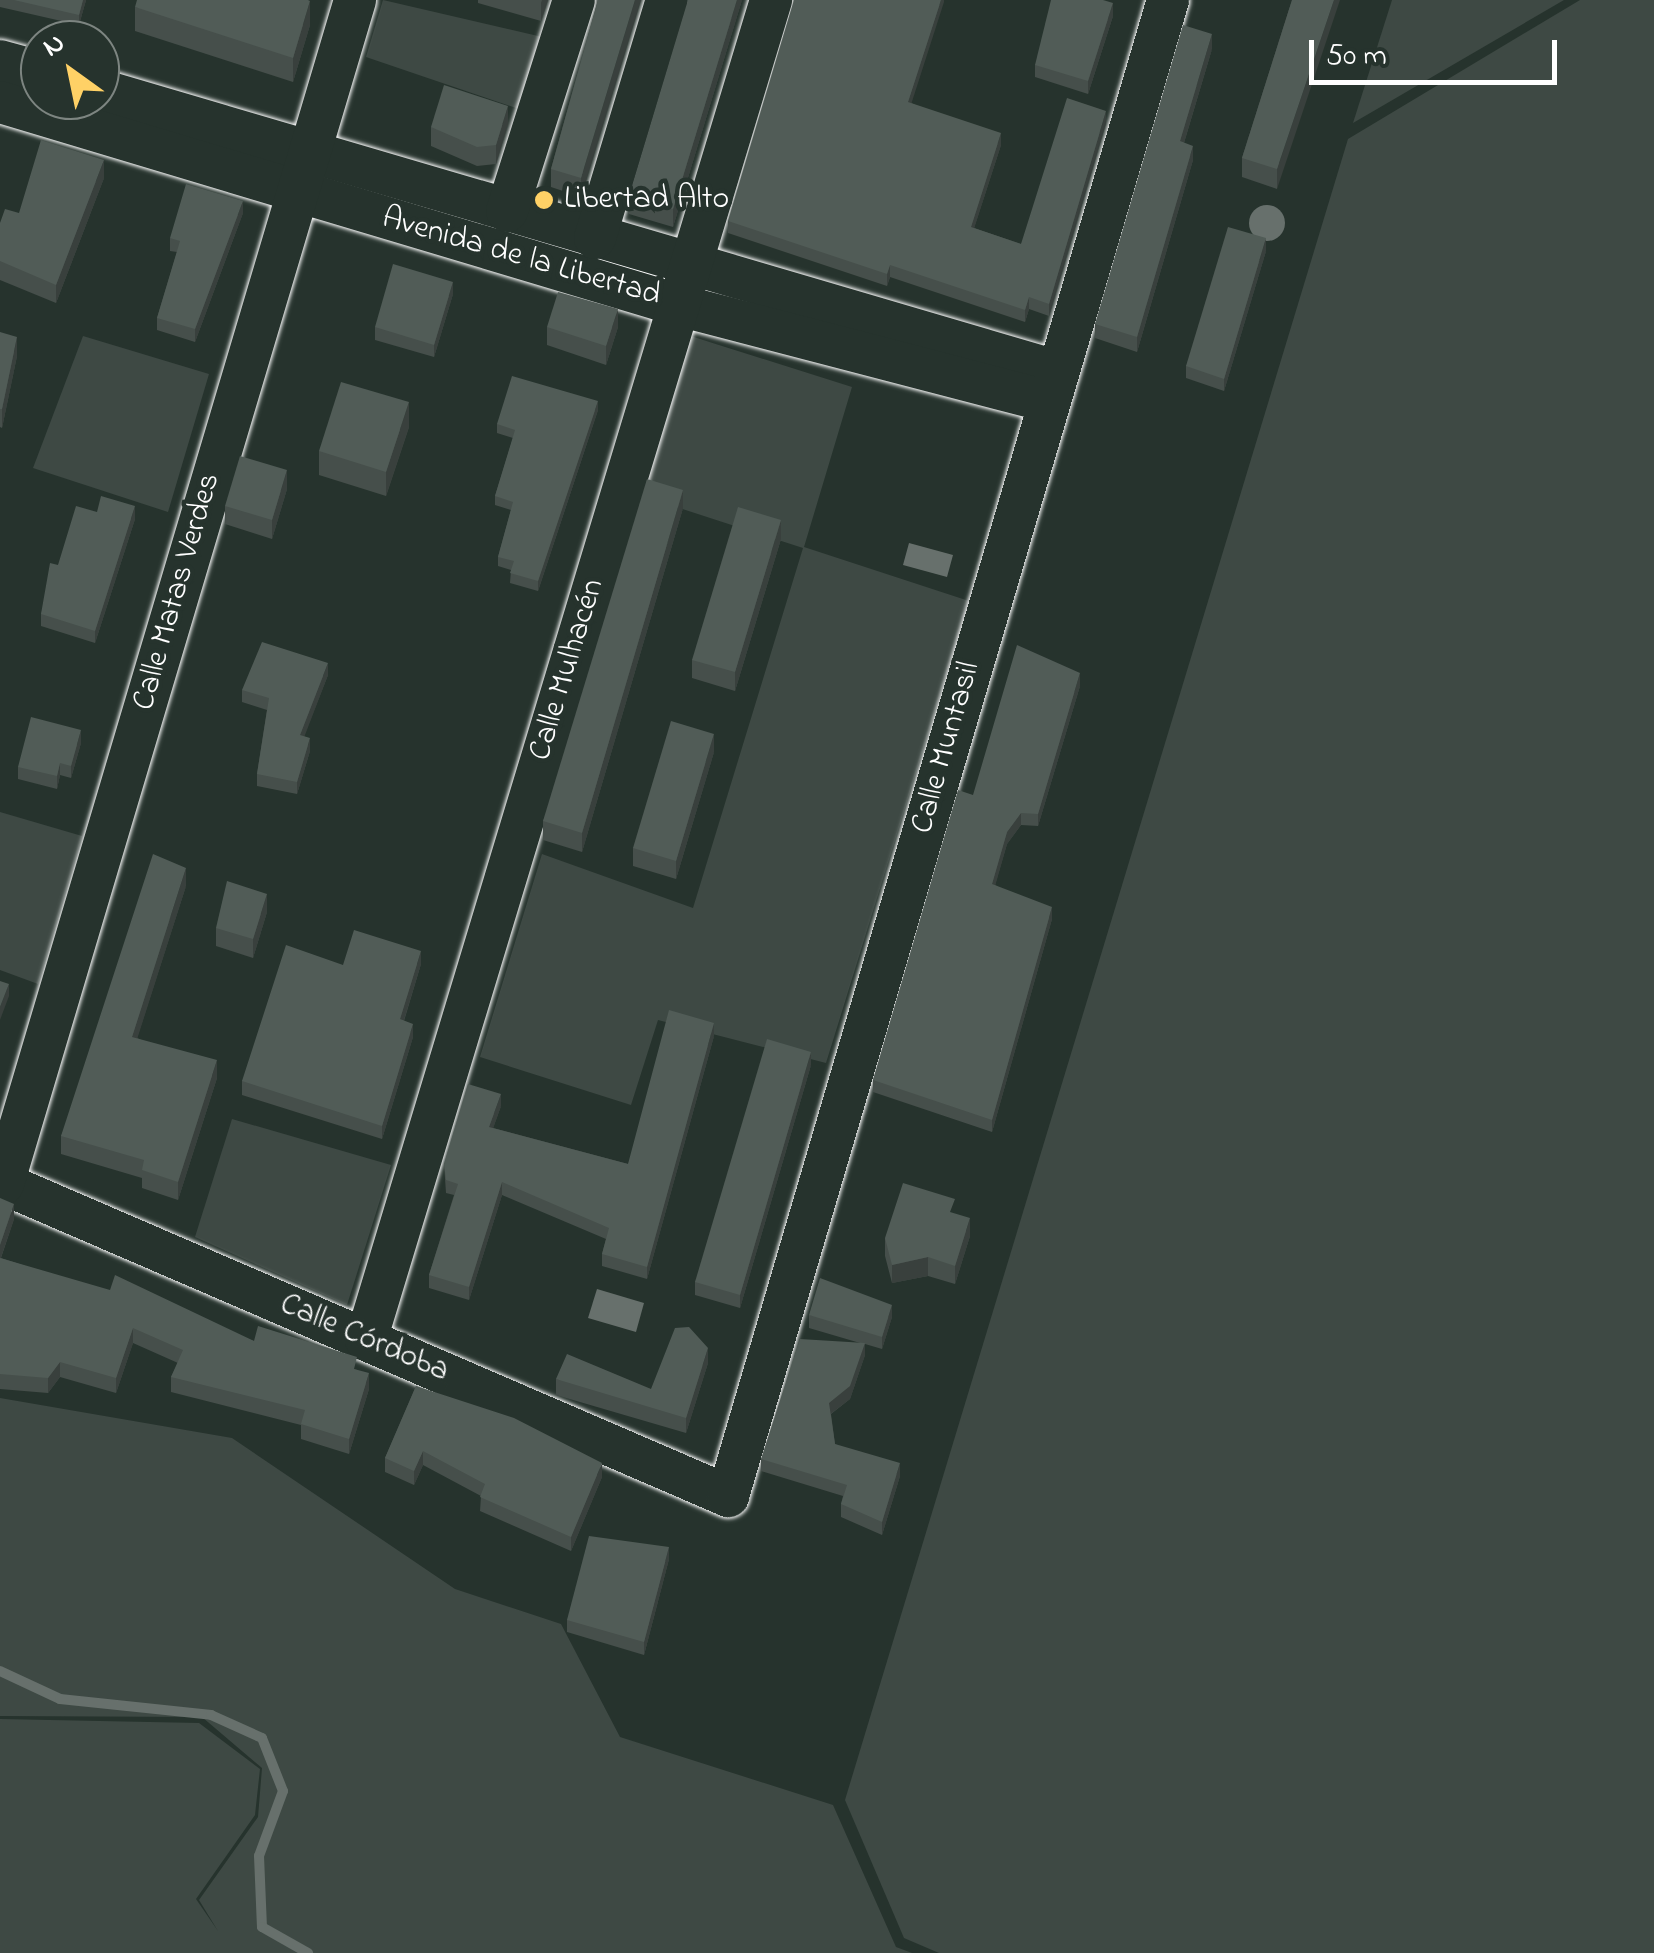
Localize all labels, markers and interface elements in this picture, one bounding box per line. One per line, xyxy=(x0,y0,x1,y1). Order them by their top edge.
north arrow xyxy=(20,20,120,120)
scale bar xyxy=(1314,20,1562,82)
text: N xyxy=(35,24,74,68)
text: 50 m xyxy=(1326,35,1387,79)
place label: Libertad Alto xyxy=(564,181,729,219)
marker: Libertad Alto xyxy=(533,189,555,211)
street label: Avenida de la Libertad xyxy=(377,200,665,316)
street label: Calle Matas Verdes xyxy=(126,469,230,715)
street label: Calle Mulhacén xyxy=(522,575,614,765)
street label: Calle Muntasil xyxy=(904,658,990,838)
street label: Calle Córdoba xyxy=(274,1286,454,1392)

